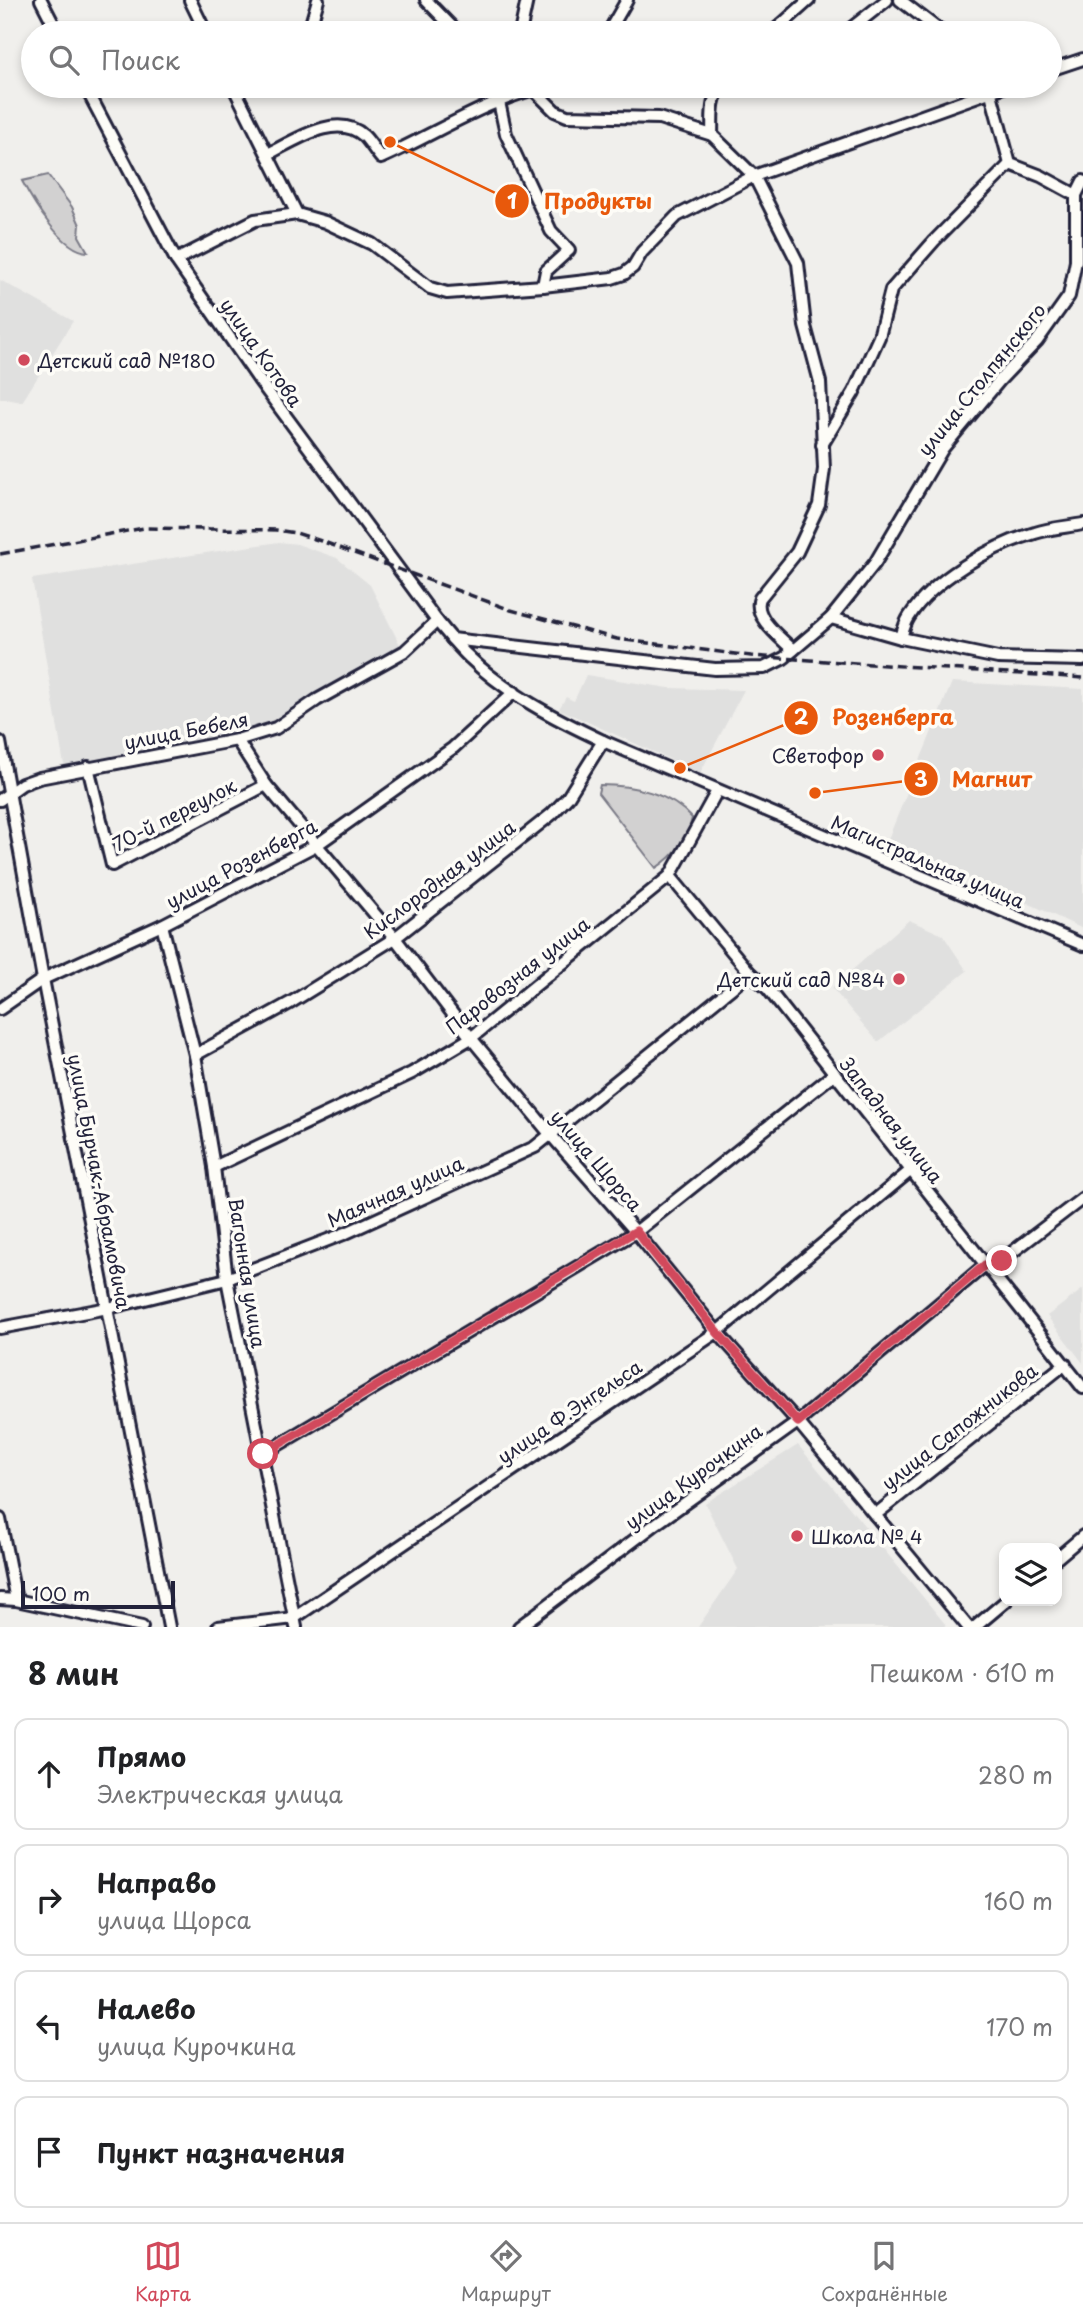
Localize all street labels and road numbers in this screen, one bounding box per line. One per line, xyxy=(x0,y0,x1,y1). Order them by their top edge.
street label: улица Котова xyxy=(214,292,310,412)
street label: улица Столпянского xyxy=(910,296,1052,462)
street label: улица Бебеля xyxy=(121,704,251,756)
street label: 70-й переулок xyxy=(107,770,241,857)
street label: Магистральная улица xyxy=(827,807,1029,915)
street label: улица Розенберга xyxy=(160,811,322,915)
street label: Кислородная улица xyxy=(357,813,521,945)
street label: Паровозная улица xyxy=(439,910,595,1040)
street label: улица Бурчак-Абрамовича xyxy=(62,1051,138,1311)
street label: Западная улица xyxy=(834,1051,950,1189)
street label: улица Щорса xyxy=(545,1103,649,1217)
street label: Маячная улица xyxy=(322,1148,468,1234)
street label: Вагонная улица xyxy=(222,1196,274,1350)
street label: улица Ф.Энгельса xyxy=(491,1352,647,1470)
street label: улица Сапожникова xyxy=(875,1356,1043,1496)
street label: улица Курочкина xyxy=(618,1416,768,1536)

